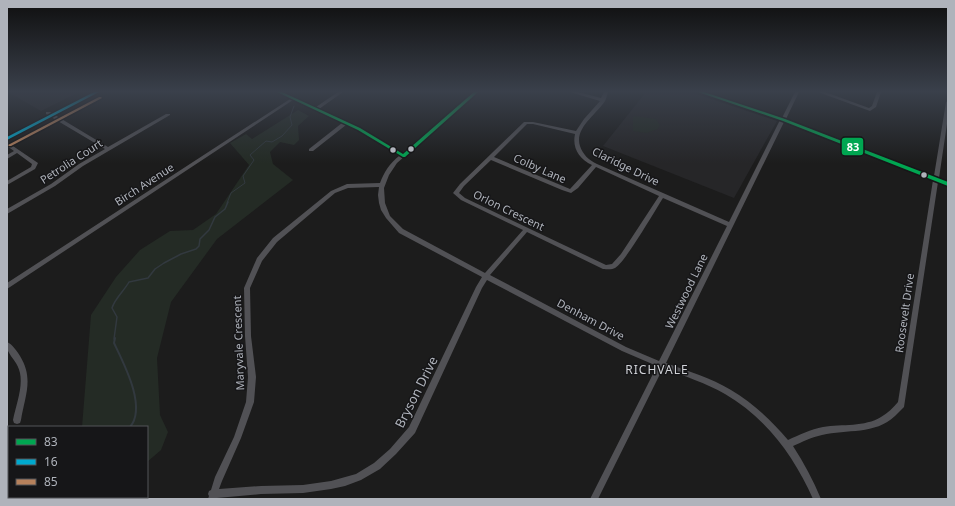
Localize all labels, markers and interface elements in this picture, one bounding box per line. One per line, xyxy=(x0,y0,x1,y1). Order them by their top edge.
street label: Petrolia Court xyxy=(37,135,105,187)
line badge: 83 xyxy=(841,137,864,156)
text: 83 xyxy=(847,139,859,154)
street label: Claridge Drive xyxy=(590,143,662,189)
unlabelled marker xyxy=(406,144,416,154)
unlabelled marker xyxy=(388,145,398,155)
street label: Colby Lane xyxy=(511,150,569,186)
street label: Birch Avenue xyxy=(111,159,177,209)
unlabelled marker xyxy=(919,170,929,180)
street label: Orlon Crescent xyxy=(471,186,547,234)
street label: Westwood Lane xyxy=(661,251,711,331)
street label: Roosevelt Drive xyxy=(891,272,917,354)
street label: Maryvale Crescent xyxy=(229,295,247,391)
street label: Denham Drive xyxy=(555,295,627,343)
street label: Bryson Drive xyxy=(390,353,442,431)
district label: RICHVALE xyxy=(625,361,689,378)
legend xyxy=(8,426,148,498)
text: 83 xyxy=(44,433,58,450)
text: 16 xyxy=(44,453,58,470)
text: 85 xyxy=(44,473,58,490)

